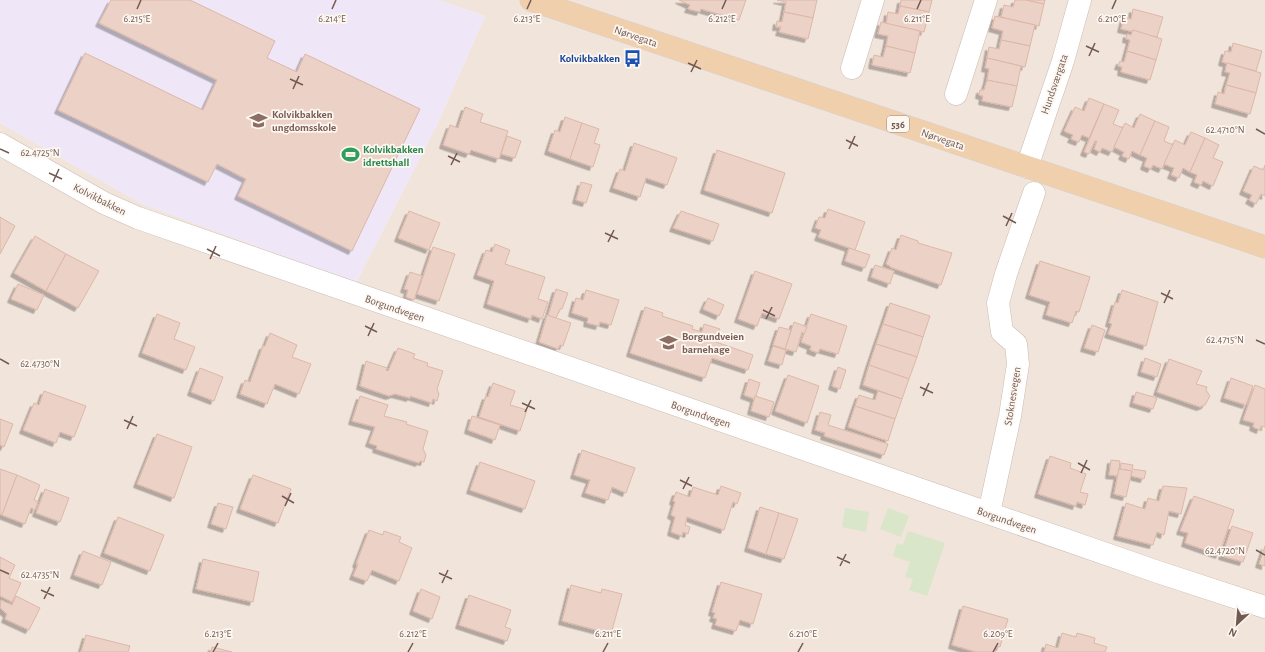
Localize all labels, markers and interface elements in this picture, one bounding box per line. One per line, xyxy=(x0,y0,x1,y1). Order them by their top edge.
text: 6.215°E xyxy=(124,14,151,24)
text: 6.214°E xyxy=(318,14,346,24)
text: 6.213°E xyxy=(514,14,541,24)
text: 6.212°E xyxy=(708,14,736,24)
text: 6.211°E xyxy=(904,14,930,24)
text: 6.210°E xyxy=(1098,14,1126,24)
street label: Nørvegata xyxy=(613,24,659,49)
bus stop icon: Kolvikbakken xyxy=(623,48,643,68)
place label: Kolvikbakken xyxy=(560,53,620,64)
street label: Hundsværgata xyxy=(1039,53,1070,116)
place label: Kolvikbakken ungdomsskole xyxy=(272,109,336,133)
school or university icon: Kolvikbakken ungdomsskole xyxy=(249,110,269,130)
road number: 536 xyxy=(887,116,909,132)
text: 62.4710°N xyxy=(1206,125,1245,135)
street label: Nørvegata xyxy=(920,127,966,152)
place label: Kolvikbakken idrettshall xyxy=(363,144,424,168)
sports icon: Kolvikbakken idrettshall xyxy=(340,145,360,165)
text: 62.4725°N xyxy=(20,148,60,158)
street label: Kolvikbakken xyxy=(72,181,128,217)
street label: Borgundvegen xyxy=(364,293,426,324)
place label: Borgundveien barnehage xyxy=(682,331,744,355)
school or university icon: Borgundveien barnehage xyxy=(659,332,679,352)
text: 62.4715°N xyxy=(1206,335,1244,345)
text: 62.4730°N xyxy=(20,359,60,369)
street label: Stoknesvegen xyxy=(1002,366,1023,426)
street label: Borgundvegen xyxy=(670,399,732,430)
street label: Borgundvegen xyxy=(976,505,1038,536)
text: 62.4720°N xyxy=(1205,546,1245,556)
text: 62.4735°N xyxy=(21,570,59,580)
north arrow xyxy=(1217,604,1257,644)
text: N xyxy=(1227,626,1239,639)
text: 6.213°E xyxy=(205,629,232,639)
text: 6.212°E xyxy=(399,629,427,639)
text: 6.211°E xyxy=(595,629,621,639)
text: 6.210°E xyxy=(789,629,817,639)
text: 6.209°E xyxy=(983,629,1013,639)

